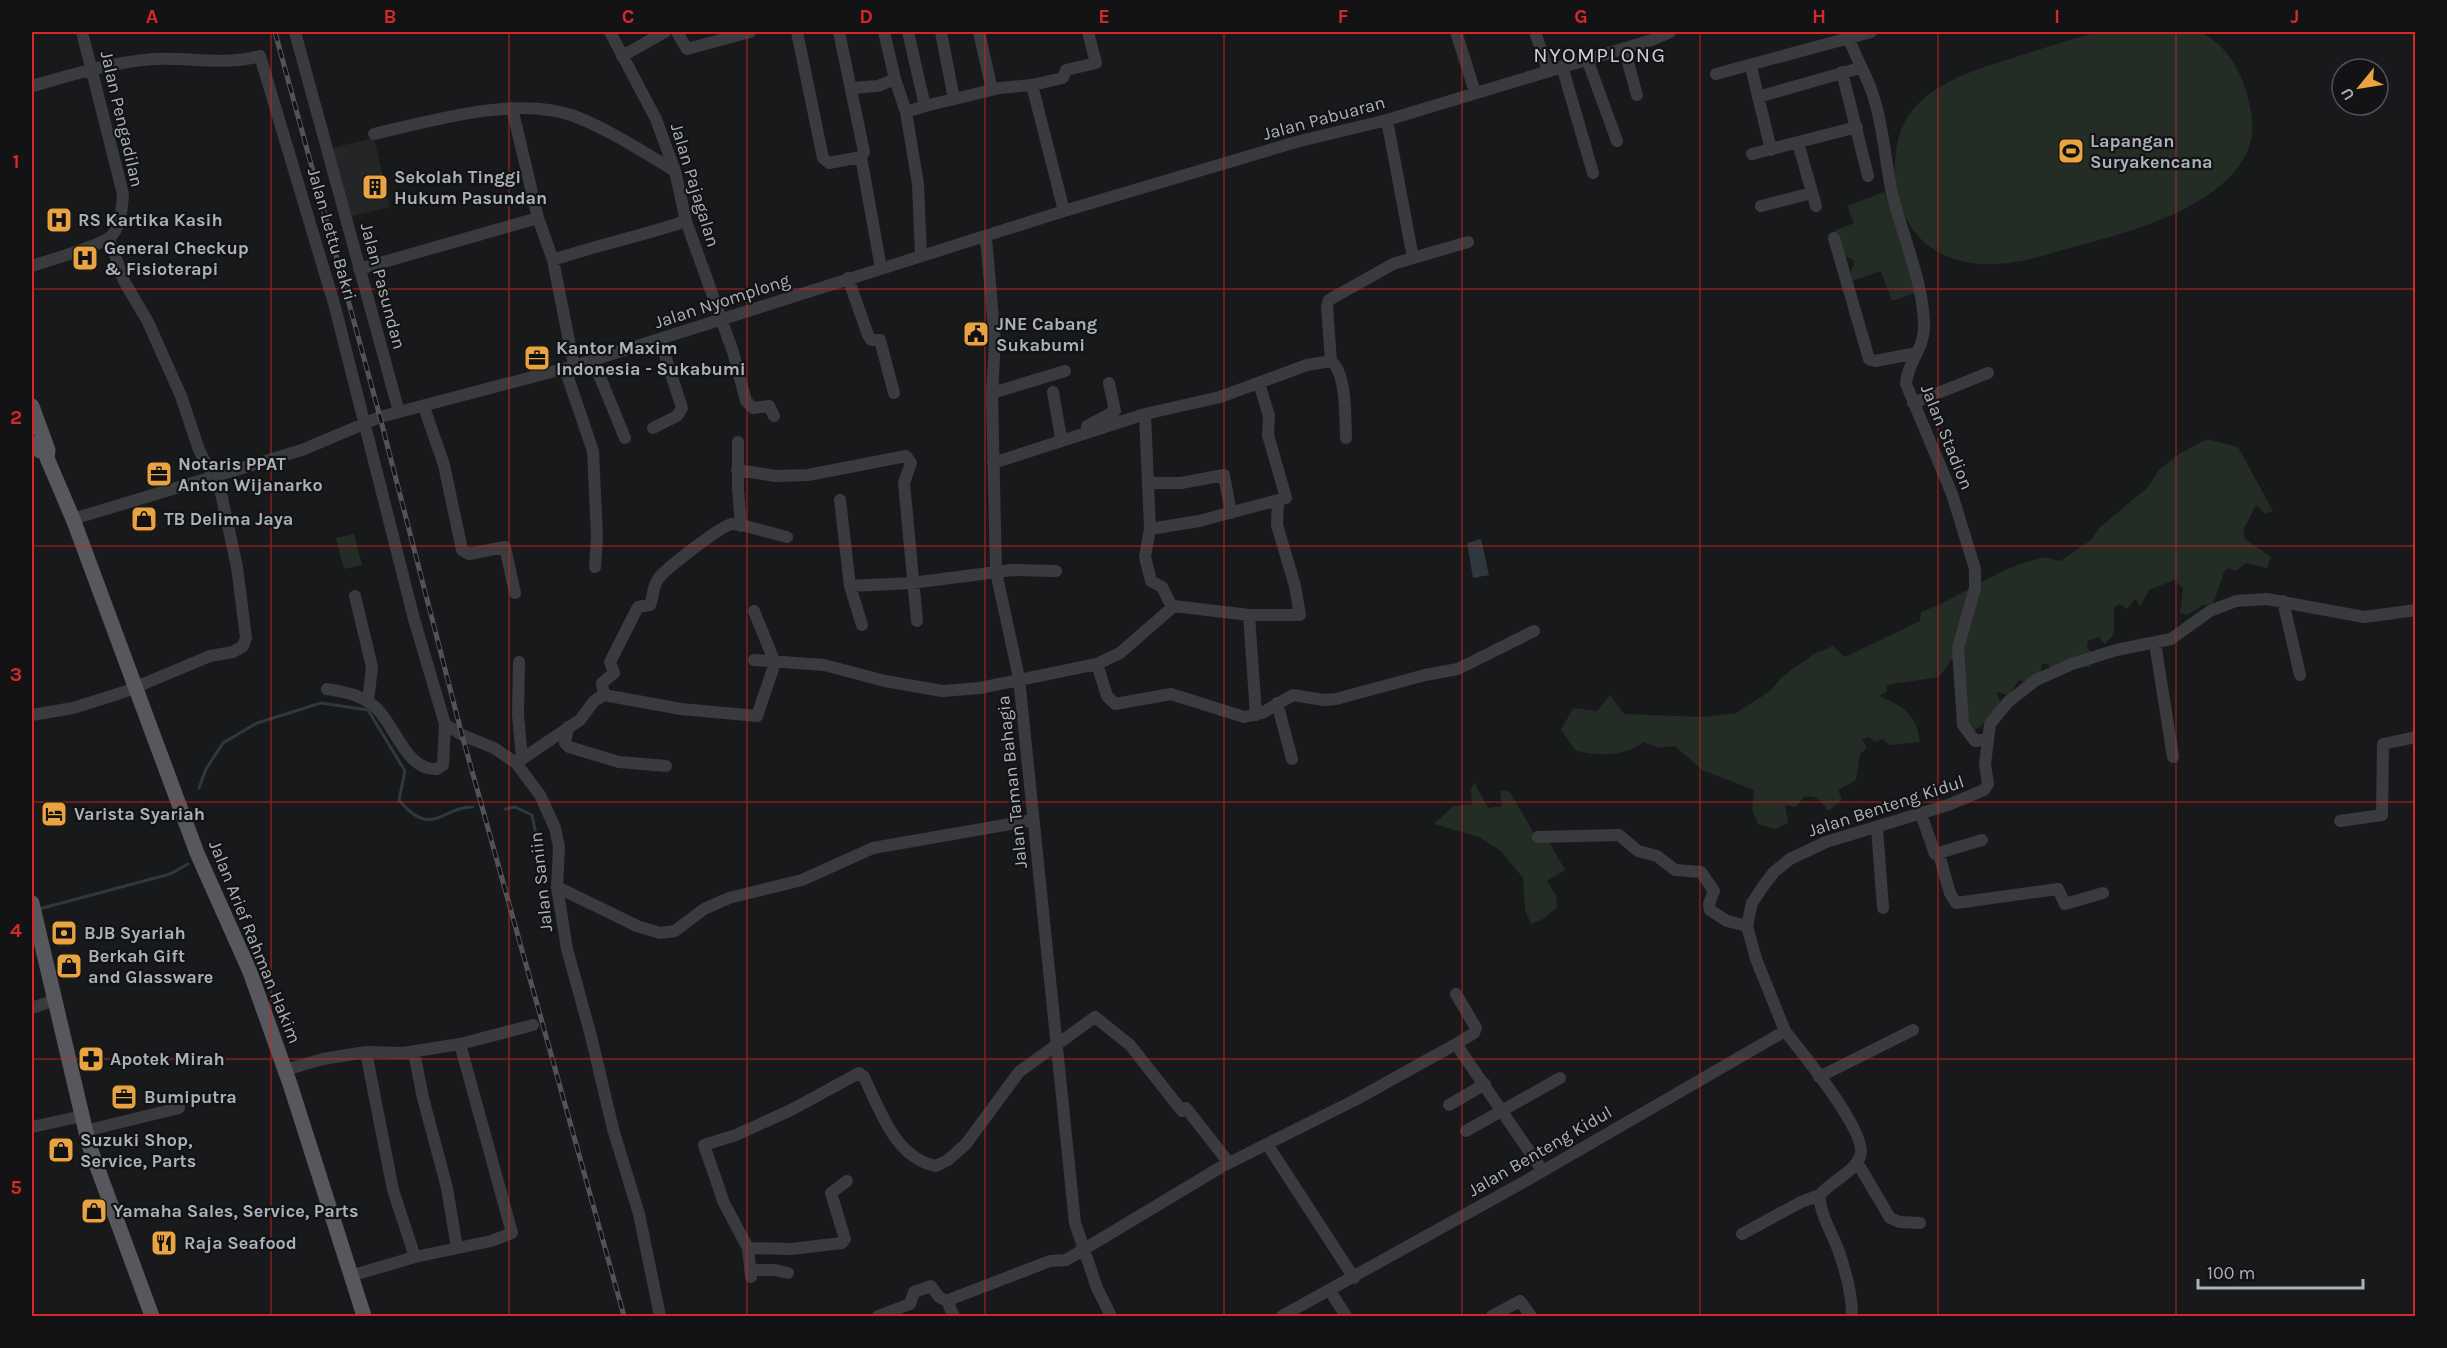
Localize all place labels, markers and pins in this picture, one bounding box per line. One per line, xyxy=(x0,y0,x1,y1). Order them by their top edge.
place label: Lapangan Suryakencana xyxy=(2090,130,2213,173)
sports icon: Lapangan Suryakencana xyxy=(2056,136,2086,166)
place label: Sekolah Tinggi Hukum Pasundan xyxy=(394,166,547,209)
building icon: Sekolah Tinggi Hukum Pasundan xyxy=(360,172,390,202)
hospital icon: RS Kartika Kasih xyxy=(44,205,74,235)
place label: RS Kartika Kasih xyxy=(78,209,223,231)
place label: General Checkup & Fisioterapi xyxy=(104,237,249,280)
hospital icon: General Checkup & Fisioterapi xyxy=(70,243,100,273)
place label: JNE Cabang Sukabumi xyxy=(996,313,1098,356)
public building icon: JNE Cabang Sukabumi xyxy=(961,319,991,349)
place label: Kantor Maxim Indonesia - Sukabumi xyxy=(556,337,746,380)
office icon: Kantor Maxim Indonesia - Sukabumi xyxy=(522,343,552,373)
place label: Notaris PPAT Anton Wijanarko xyxy=(178,453,323,496)
office icon: Notaris PPAT Anton Wijanarko xyxy=(144,459,174,489)
shop icon: TB Delima Jaya xyxy=(129,504,159,534)
place label: TB Delima Jaya xyxy=(164,508,293,530)
hotel icon: Varista Syariah xyxy=(39,799,69,829)
place label: Varista Syariah xyxy=(74,803,205,825)
bank icon: BJB Syariah xyxy=(49,918,79,948)
place label: BJB Syariah xyxy=(84,922,186,944)
place label: Berkah Gift and Glassware xyxy=(88,945,213,988)
shop icon: Berkah Gift and Glassware xyxy=(54,951,84,981)
pharmacy icon: Apotek Mirah xyxy=(76,1044,106,1074)
place label: Apotek Mirah xyxy=(110,1048,225,1070)
office icon: Bumiputra xyxy=(109,1082,139,1112)
place label: Bumiputra xyxy=(144,1086,237,1108)
place label: Suzuki Shop, Service, Parts xyxy=(80,1129,196,1172)
shop icon: Suzuki Shop, Service, Parts xyxy=(46,1135,76,1165)
shop icon: Yamaha Sales, Service, Parts xyxy=(79,1196,109,1226)
place label: Yamaha Sales, Service, Parts xyxy=(113,1200,358,1222)
restaurant icon: Raja Seafood xyxy=(149,1228,179,1258)
place label: Raja Seafood xyxy=(184,1232,297,1254)

